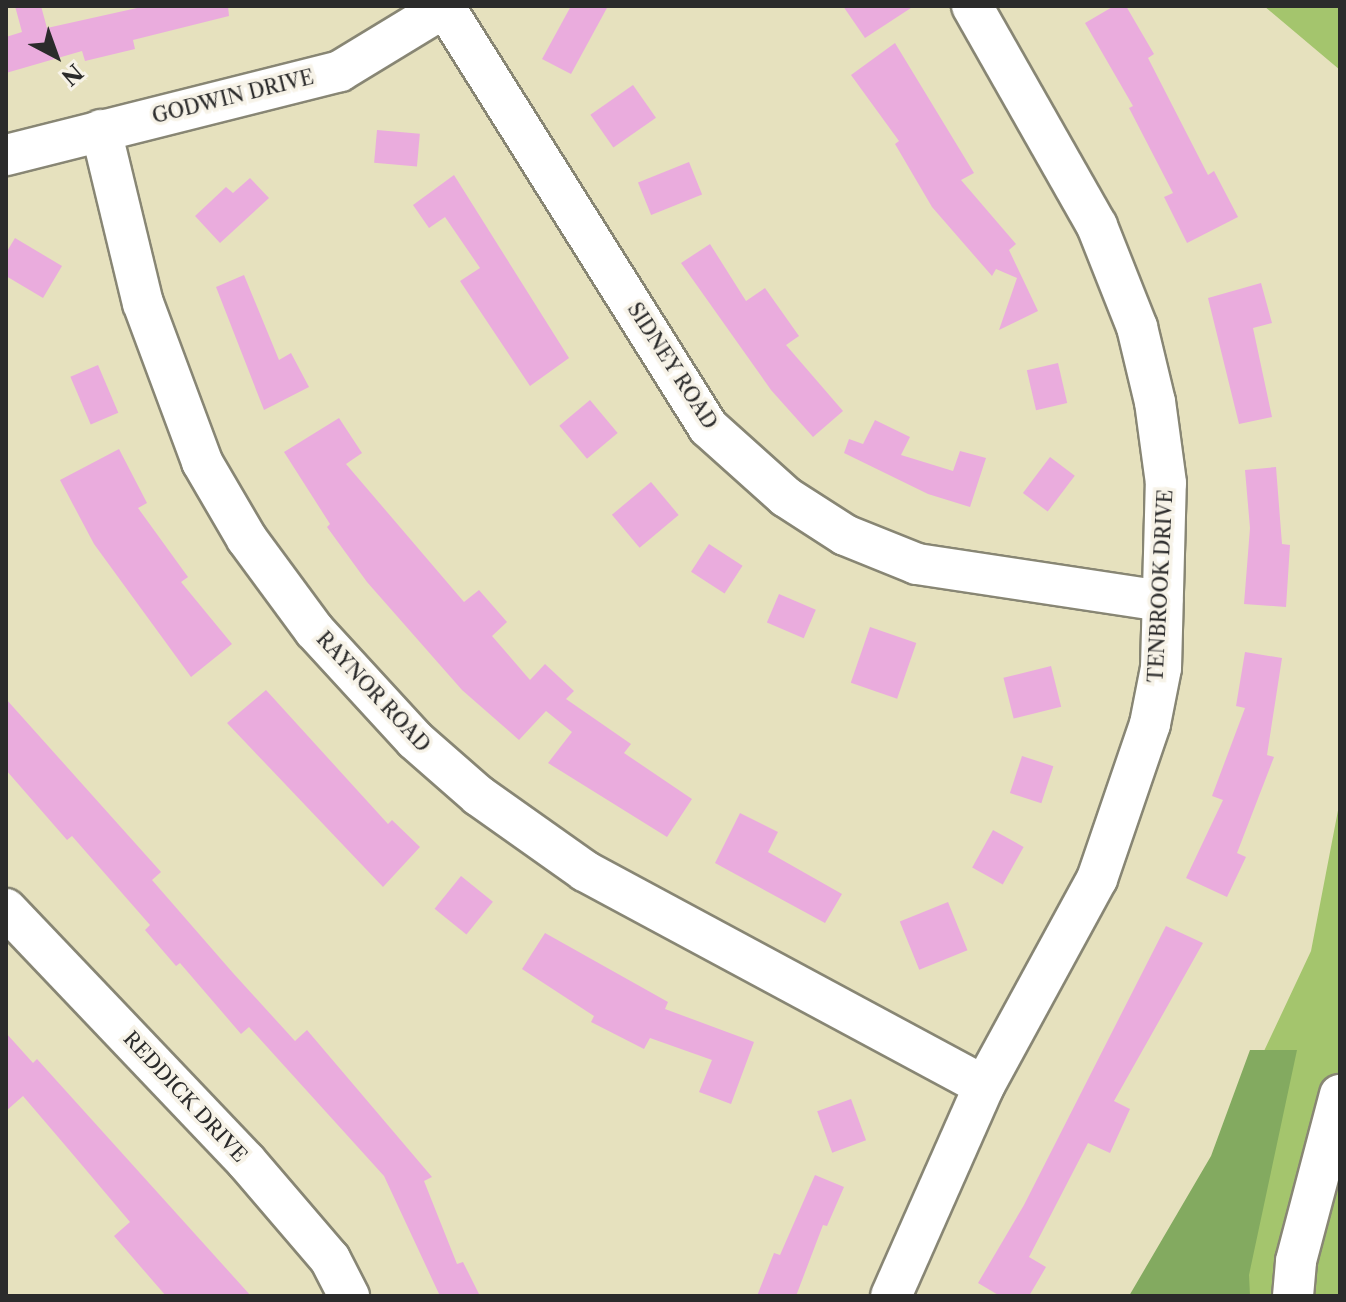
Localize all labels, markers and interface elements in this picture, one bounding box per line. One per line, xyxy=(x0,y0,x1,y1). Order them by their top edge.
north arrow xyxy=(16,16,96,96)
text: N xyxy=(56,58,88,91)
street label: GODWIN DRIVE xyxy=(150,65,316,129)
street label: SIDNEY ROAD xyxy=(622,298,722,434)
street label: TENBROOK DRIVE xyxy=(1144,489,1178,683)
street label: RAYNOR ROAD xyxy=(311,627,435,757)
street label: REDDICK DRIVE xyxy=(118,1026,252,1168)

